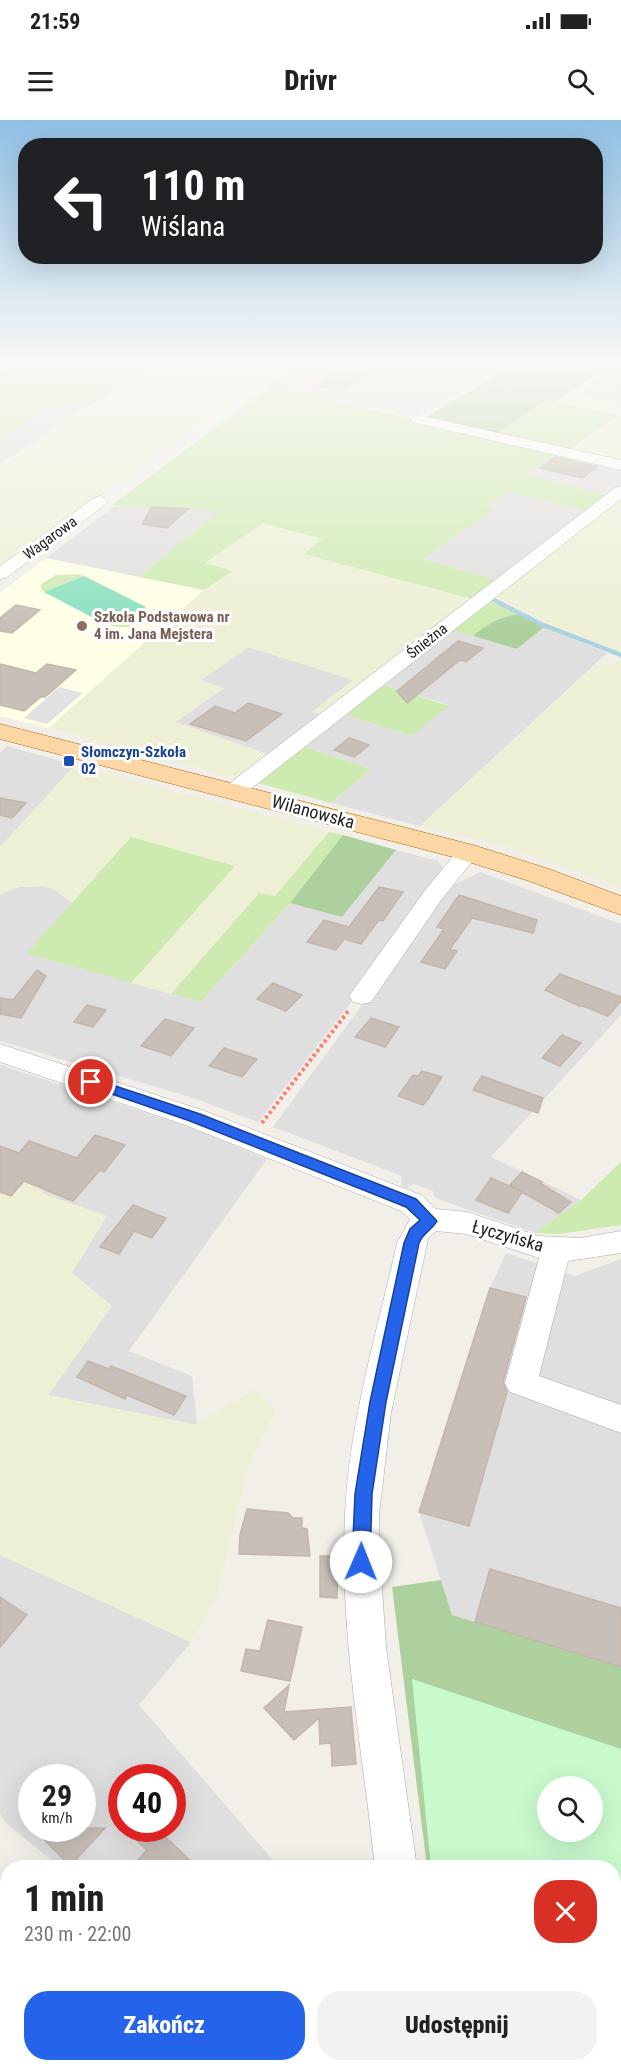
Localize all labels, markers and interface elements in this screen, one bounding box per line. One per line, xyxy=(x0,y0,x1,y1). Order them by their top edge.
text: 21:59 xyxy=(30,9,81,34)
icon: menu xyxy=(24,65,57,98)
text: Drivr xyxy=(284,65,337,97)
icon: search xyxy=(564,65,597,98)
text: 110 m xyxy=(141,161,246,210)
icon: left xyxy=(42,162,120,240)
text: Wiślana xyxy=(141,211,225,243)
street label: Wagarowa xyxy=(20,513,80,563)
place label: Szkoła Podstawowa nr 4 im. Jana Mejstera xyxy=(94,608,229,643)
marker: Szkoła Podstawowa nr 4 im. Jana Mejstera xyxy=(75,619,89,633)
street label: Śnieżna xyxy=(403,620,451,662)
place label: Słomczyn-Szkoła 02 xyxy=(81,743,186,778)
marker: Słomczyn-Szkoła 02 xyxy=(62,754,76,768)
street label: Wilanowska xyxy=(269,790,357,833)
pin xyxy=(65,1056,116,1107)
icon: arrive xyxy=(74,1065,107,1098)
street label: Łyczyńska xyxy=(470,1215,546,1256)
position arrow xyxy=(329,1530,393,1594)
speed limit sign: 40 xyxy=(108,1764,186,1842)
map controls xyxy=(537,1776,603,1842)
button: search xyxy=(537,1776,603,1842)
text: 29 xyxy=(42,1778,72,1813)
text: km/h xyxy=(42,1809,72,1827)
text: 1 min xyxy=(24,1878,104,1920)
button: close xyxy=(534,1880,597,1943)
text: 230 m · 22:00 xyxy=(24,1922,131,1946)
button: Zakończ xyxy=(24,1991,305,2060)
button: Udostępnij xyxy=(317,1991,597,2060)

